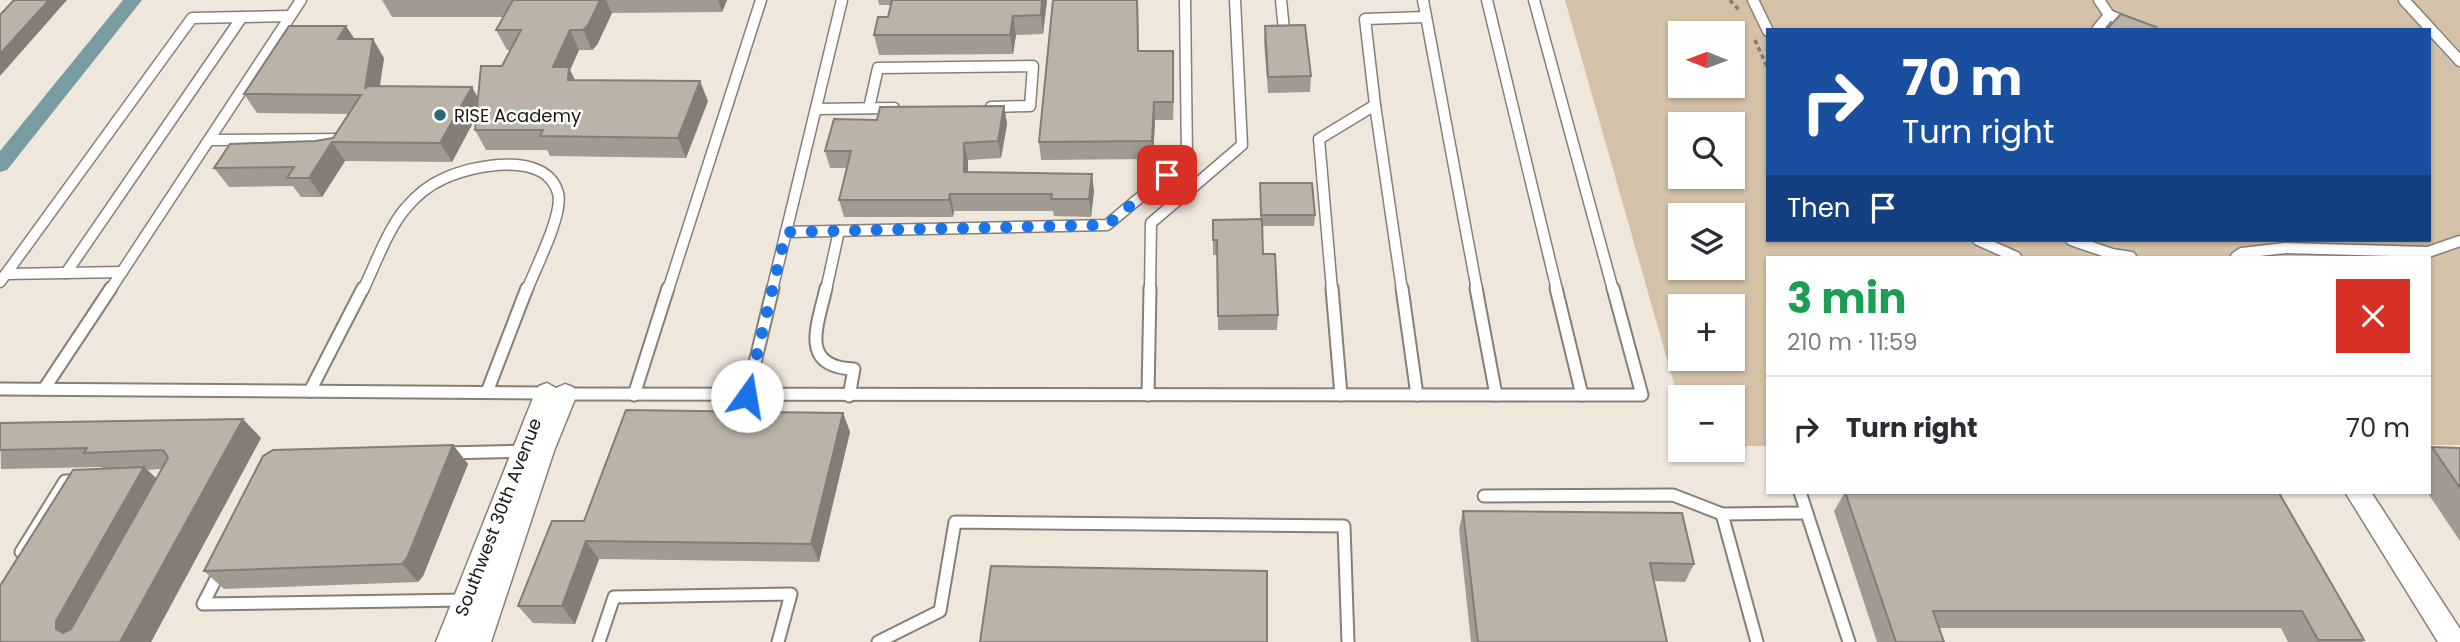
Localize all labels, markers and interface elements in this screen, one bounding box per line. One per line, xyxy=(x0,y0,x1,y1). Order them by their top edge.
north arrow xyxy=(1668,21,1745,98)
map controls xyxy=(1668,21,1745,462)
text: 70 m xyxy=(1902,44,2022,112)
icon: right xyxy=(1787,56,1878,147)
place label: RISE Academy xyxy=(454,103,581,128)
marker: RISE Academy xyxy=(432,107,448,123)
text: Turn right xyxy=(1902,109,2054,154)
button: search xyxy=(1668,112,1745,189)
pin xyxy=(1137,145,1197,205)
icon: arrive xyxy=(1148,156,1186,194)
icon: arrive xyxy=(1864,189,1902,227)
text: Then xyxy=(1787,190,1850,226)
button: layers xyxy=(1668,203,1745,280)
text: 3 min xyxy=(1787,269,1907,328)
button: close xyxy=(2336,279,2410,353)
button: + xyxy=(1668,294,1745,371)
text: 210 m · 11:59 xyxy=(1787,326,1918,358)
position arrow xyxy=(710,359,784,433)
button: − xyxy=(1668,385,1745,462)
icon: right xyxy=(1787,410,1825,448)
text: Turn right xyxy=(1846,410,1978,446)
text: 70 m xyxy=(2346,410,2410,446)
street label: Southwest 30th Avenue xyxy=(449,414,547,620)

